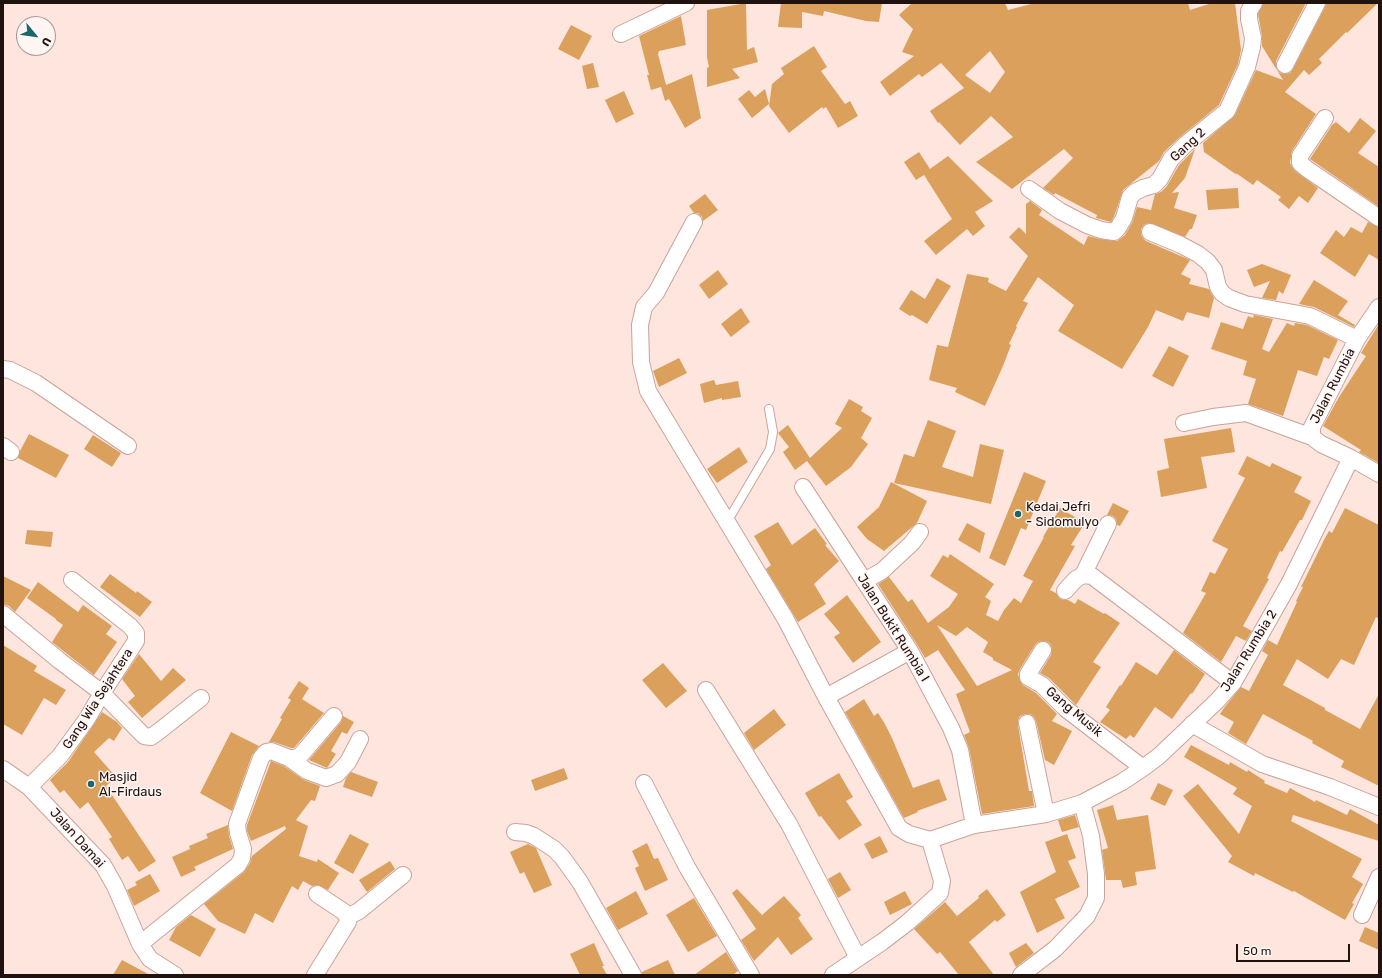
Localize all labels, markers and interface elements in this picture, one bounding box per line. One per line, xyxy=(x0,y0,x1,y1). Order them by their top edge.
north arrow xyxy=(16,16,56,56)
text: U xyxy=(38,35,54,48)
street label: Gang 2 xyxy=(1167,125,1209,165)
street label: Jalan Rumbia xyxy=(1307,346,1359,426)
place label: Kedai Jefri - Sidomulyo xyxy=(1026,499,1099,530)
marker: Kedai Jefri - Sidomulyo xyxy=(1013,509,1023,519)
street label: Jalan Bukit Rumbia I xyxy=(854,571,932,685)
street label: Jalan Rumbia 2 xyxy=(1218,607,1280,695)
street label: Gang Wia Sejahtera xyxy=(60,646,136,752)
street label: Gang Musik xyxy=(1042,684,1106,740)
place label: Masjid Al-Firdaus xyxy=(99,769,162,800)
marker: Masjid Al-Firdaus xyxy=(86,779,96,789)
street label: Jalan Damai xyxy=(46,805,108,871)
scale bar xyxy=(1238,936,1352,962)
text: 50 m xyxy=(1243,944,1271,958)

